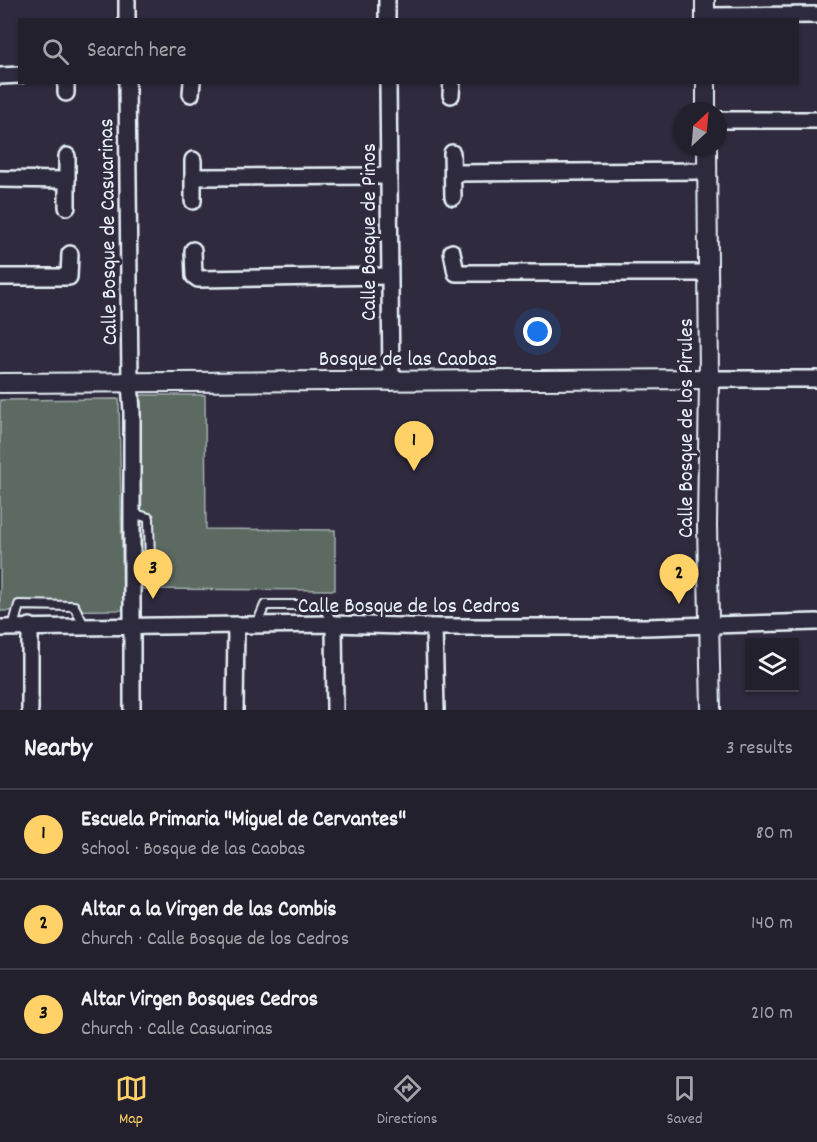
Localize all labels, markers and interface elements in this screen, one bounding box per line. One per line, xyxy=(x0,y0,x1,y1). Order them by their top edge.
search box xyxy=(18,18,799,84)
icon: search xyxy=(39,35,72,68)
text: Search here xyxy=(87,36,186,67)
north arrow xyxy=(673,102,727,156)
street label: Calle Bosque de Casuarinas xyxy=(92,118,127,346)
street label: Calle Bosque de Pinos xyxy=(355,143,386,321)
your location xyxy=(523,317,552,346)
street label: Calle Bosque de los Pirules xyxy=(672,318,703,538)
street label: Bosque de las Caobas xyxy=(319,345,497,376)
pin: 1 xyxy=(394,422,434,471)
pin: 3 xyxy=(134,550,172,599)
pin: 2 xyxy=(660,554,698,604)
street label: Calle Bosque de los Cedros xyxy=(298,592,520,623)
map controls xyxy=(745,638,799,692)
button: layers xyxy=(745,638,799,692)
text: Nearby xyxy=(24,731,92,768)
text: 3 results xyxy=(726,735,793,763)
text: Escuela Primaria "Miguel de Cervantes" xyxy=(81,805,406,836)
text: 1 xyxy=(41,820,46,848)
text: 80 m xyxy=(756,820,793,848)
text: School · Bosque de las Caobas xyxy=(81,836,306,864)
text: Altar a la Virgen de las Combis xyxy=(81,895,337,926)
text: 2 xyxy=(39,910,48,938)
text: 140 m xyxy=(751,910,793,938)
text: Church · Calle Bosque de los Cedros xyxy=(81,926,349,954)
text: Altar Virgen Bosques Cedros xyxy=(81,985,318,1016)
text: 3 xyxy=(39,1000,48,1028)
text: 210 m xyxy=(751,1000,793,1028)
text: Church · Calle Casuarinas xyxy=(81,1016,273,1044)
tab: Map xyxy=(115,1072,148,1131)
tab: Directions xyxy=(377,1072,437,1131)
tab: Saved xyxy=(667,1072,702,1131)

